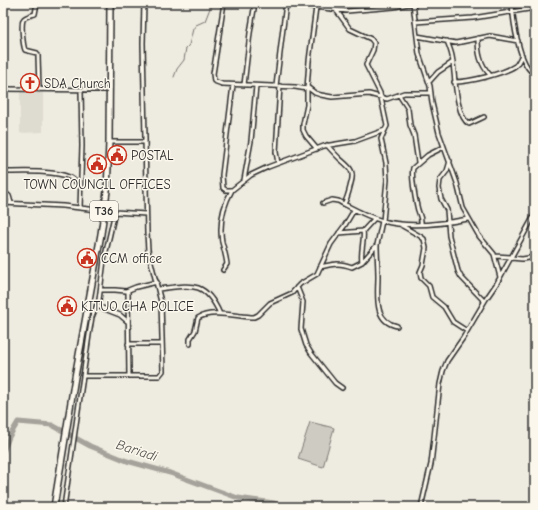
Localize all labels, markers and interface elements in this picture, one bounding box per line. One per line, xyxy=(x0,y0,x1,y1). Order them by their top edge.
church icon: SDA Church xyxy=(19,72,41,94)
place label: SDA Church xyxy=(44,76,111,91)
public building icon: POSTAL xyxy=(106,144,128,166)
place label: POSTAL xyxy=(131,148,174,163)
public building icon: TOWN COUNCIL OFFICES xyxy=(86,153,108,175)
place label: TOWN COUNCIL OFFICES xyxy=(23,177,171,192)
road number: T36 xyxy=(90,201,118,221)
public building icon: CCM office xyxy=(76,247,98,269)
place label: CCM office xyxy=(101,251,162,266)
public building icon: KITUO CHA POLICE xyxy=(56,295,78,317)
place label: KITUO CHA POLICE xyxy=(81,299,194,314)
water label: Bariadi xyxy=(114,436,160,465)

